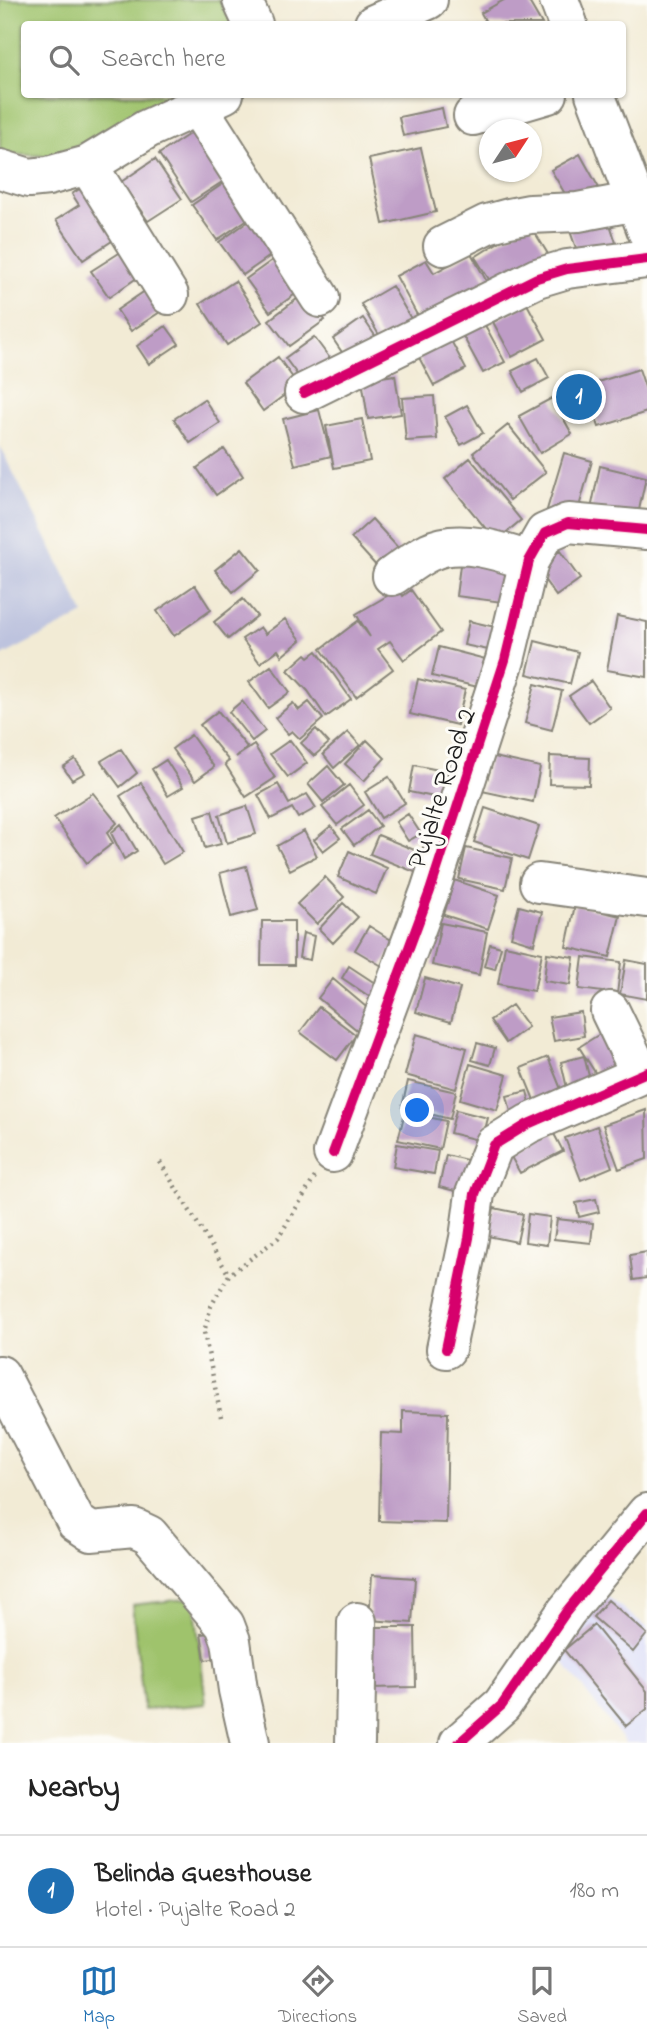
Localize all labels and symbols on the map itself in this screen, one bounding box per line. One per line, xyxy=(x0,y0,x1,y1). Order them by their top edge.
north arrow xyxy=(479,119,542,182)
pin: 1 xyxy=(556,371,602,423)
street label: Pujalte Road 2 xyxy=(398,703,489,875)
your location xyxy=(400,1093,434,1127)

